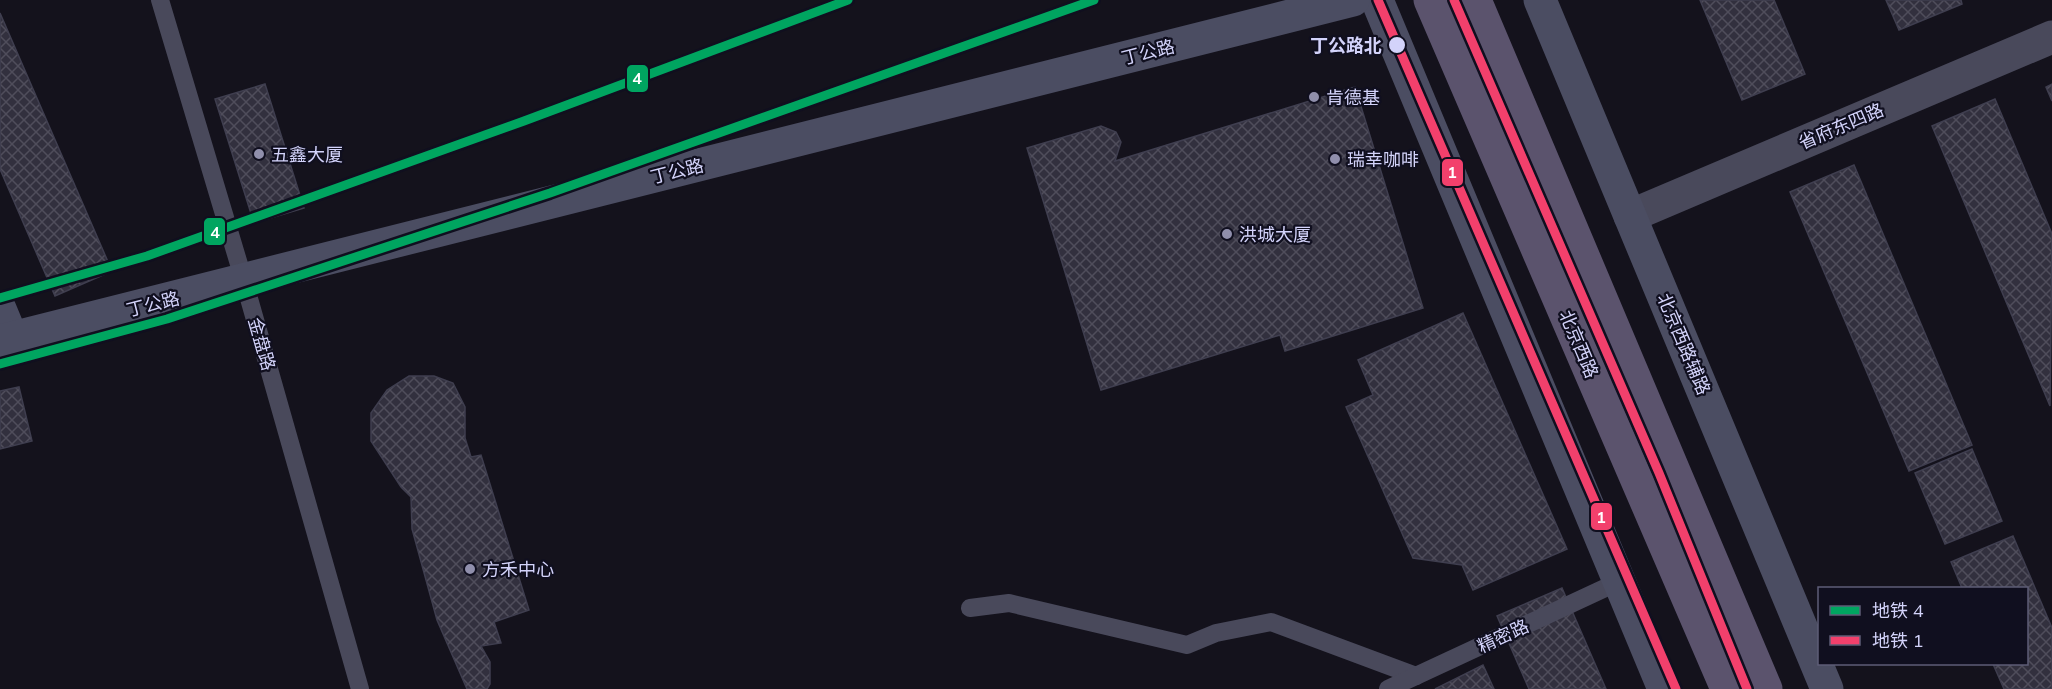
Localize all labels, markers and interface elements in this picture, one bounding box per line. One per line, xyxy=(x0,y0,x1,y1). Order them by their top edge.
street label: 丁公路 xyxy=(1119,34,1177,70)
place label: 丁公路北 xyxy=(1310,34,1382,57)
marker: 丁公路北 xyxy=(1387,35,1407,55)
line badge: 4 xyxy=(626,64,649,93)
text: 4 xyxy=(632,68,642,88)
place label: 肯德基 xyxy=(1326,86,1380,109)
marker: 肯德基 xyxy=(1307,90,1321,104)
street label: 省府东四路 xyxy=(1795,98,1887,154)
place label: 五鑫大厦 xyxy=(271,143,343,166)
marker: 五鑫大厦 xyxy=(252,147,266,161)
place label: 瑞幸咖啡 xyxy=(1347,148,1419,171)
marker: 瑞幸咖啡 xyxy=(1328,152,1342,166)
street label: 丁公路 xyxy=(648,153,706,189)
line badge: 1 xyxy=(1441,158,1464,187)
text: 1 xyxy=(1447,162,1457,182)
line badge: 4 xyxy=(203,217,226,246)
text: 4 xyxy=(210,222,220,242)
place label: 洪城大厦 xyxy=(1239,223,1311,246)
marker: 洪城大厦 xyxy=(1220,227,1234,241)
street label: 丁公路 xyxy=(124,286,182,322)
street label: 北京西路辅路 xyxy=(1652,290,1716,398)
street label: 北京西路 xyxy=(1554,306,1604,382)
street label: 金盘路 xyxy=(244,315,280,373)
line badge: 1 xyxy=(1590,502,1613,531)
text: 1 xyxy=(1596,507,1606,527)
place label: 方禾中心 xyxy=(482,558,554,581)
marker: 方禾中心 xyxy=(463,562,477,576)
legend xyxy=(1818,587,2028,665)
text: 地铁 4 xyxy=(1872,599,1924,622)
street label: 精密路 xyxy=(1474,614,1532,658)
text: 地铁 1 xyxy=(1872,629,1924,652)

